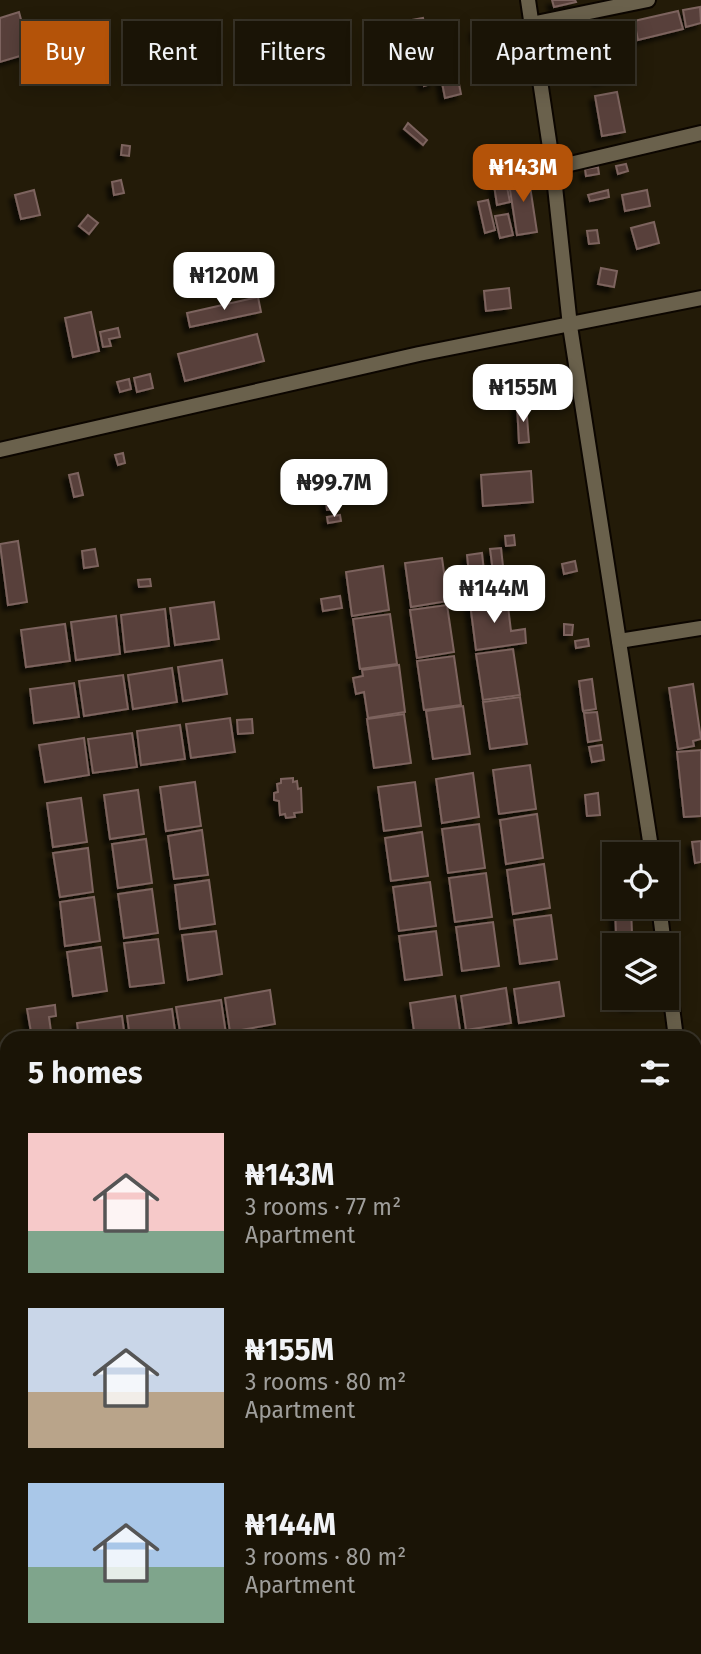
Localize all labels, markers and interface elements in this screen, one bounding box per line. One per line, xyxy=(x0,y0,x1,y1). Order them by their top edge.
chip: Buy xyxy=(21,21,109,84)
chip: Rent xyxy=(123,21,221,84)
chip: Filters xyxy=(235,21,350,84)
chip: New xyxy=(364,21,458,84)
chip: Apartment xyxy=(472,21,635,84)
pin: ₦143M xyxy=(474,144,572,204)
text: ₦143M xyxy=(489,153,557,181)
pin: ₦120M xyxy=(175,252,273,312)
text: ₦120M xyxy=(189,261,259,289)
pin: ₦155M xyxy=(474,364,572,424)
text: ₦155M xyxy=(489,373,557,401)
pin: ₦99.7M xyxy=(277,460,391,519)
text: ₦99.7M xyxy=(296,468,372,496)
pin: ₦144M xyxy=(445,566,543,625)
text: ₦144M xyxy=(459,574,529,602)
map controls xyxy=(602,842,679,1010)
button: locate xyxy=(602,842,679,919)
button: layers xyxy=(602,933,679,1010)
icon: filters xyxy=(636,1054,674,1092)
text: 5 homes xyxy=(28,1055,142,1091)
text: ₦143M xyxy=(245,1157,334,1193)
icon: home xyxy=(84,1161,168,1245)
text: 3 rooms · 77 m² xyxy=(245,1193,401,1221)
text: Apartment xyxy=(245,1221,355,1249)
text: ₦155M xyxy=(245,1332,334,1368)
icon: home xyxy=(84,1336,168,1420)
text: 3 rooms · 80 m² xyxy=(245,1368,406,1396)
text: Apartment xyxy=(245,1396,355,1424)
text: ₦144M xyxy=(245,1507,336,1543)
icon: home xyxy=(84,1511,168,1595)
text: 3 rooms · 80 m² xyxy=(245,1543,406,1571)
text: Apartment xyxy=(245,1571,355,1599)

